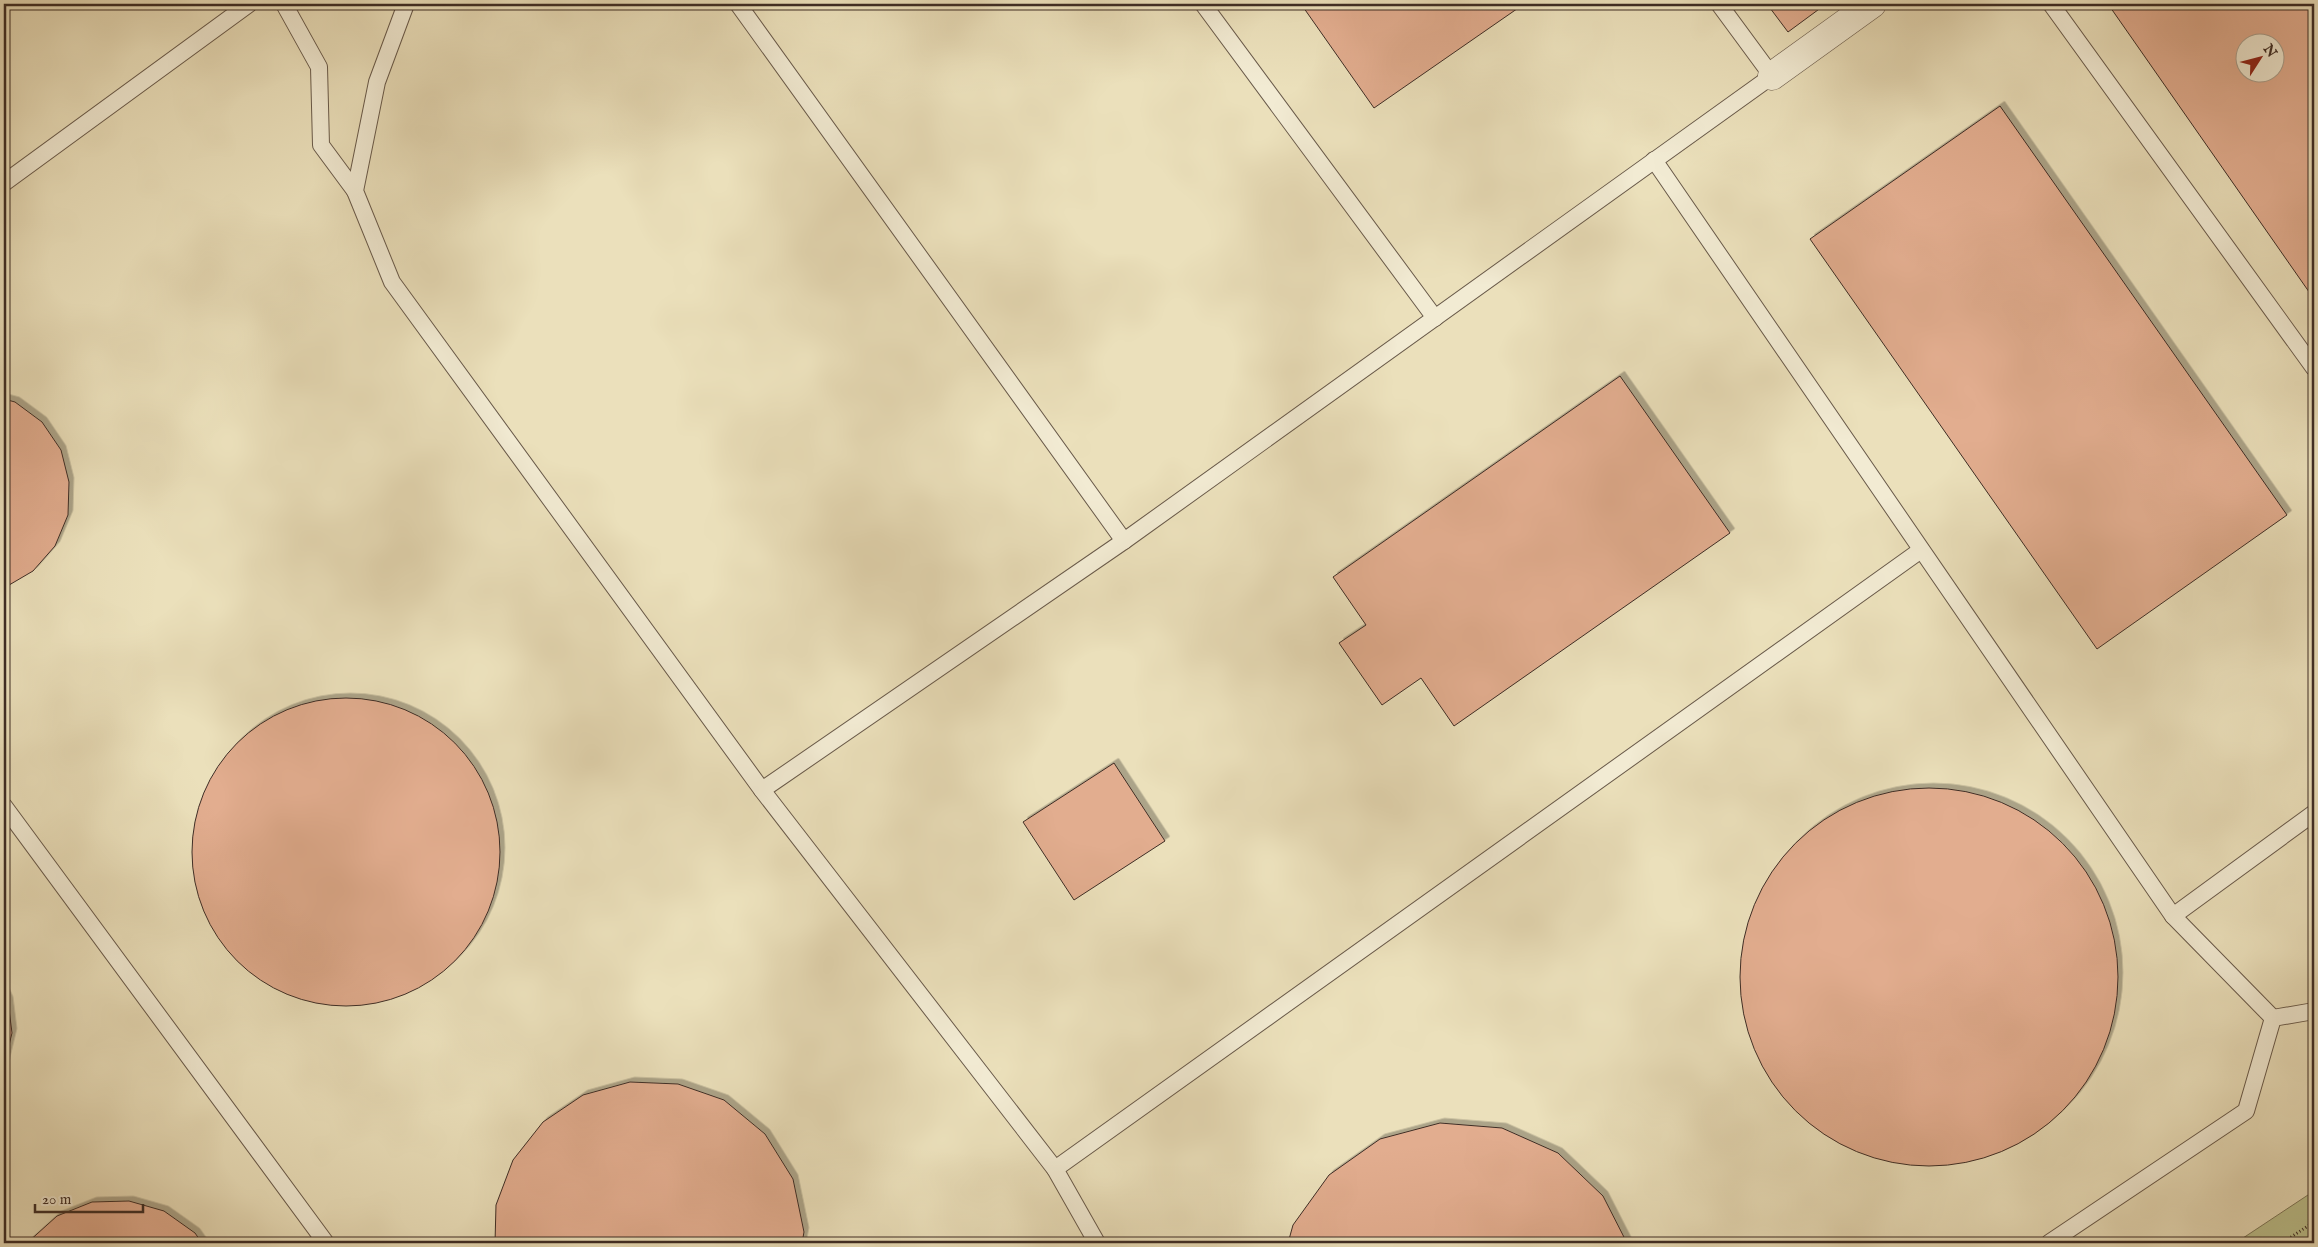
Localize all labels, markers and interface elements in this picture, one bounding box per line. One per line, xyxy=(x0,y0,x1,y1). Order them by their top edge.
north arrow xyxy=(2236,32,2286,82)
text: N xyxy=(2258,40,2281,61)
scale bar xyxy=(35,1182,142,1214)
text: 20 m xyxy=(42,1190,72,1209)

